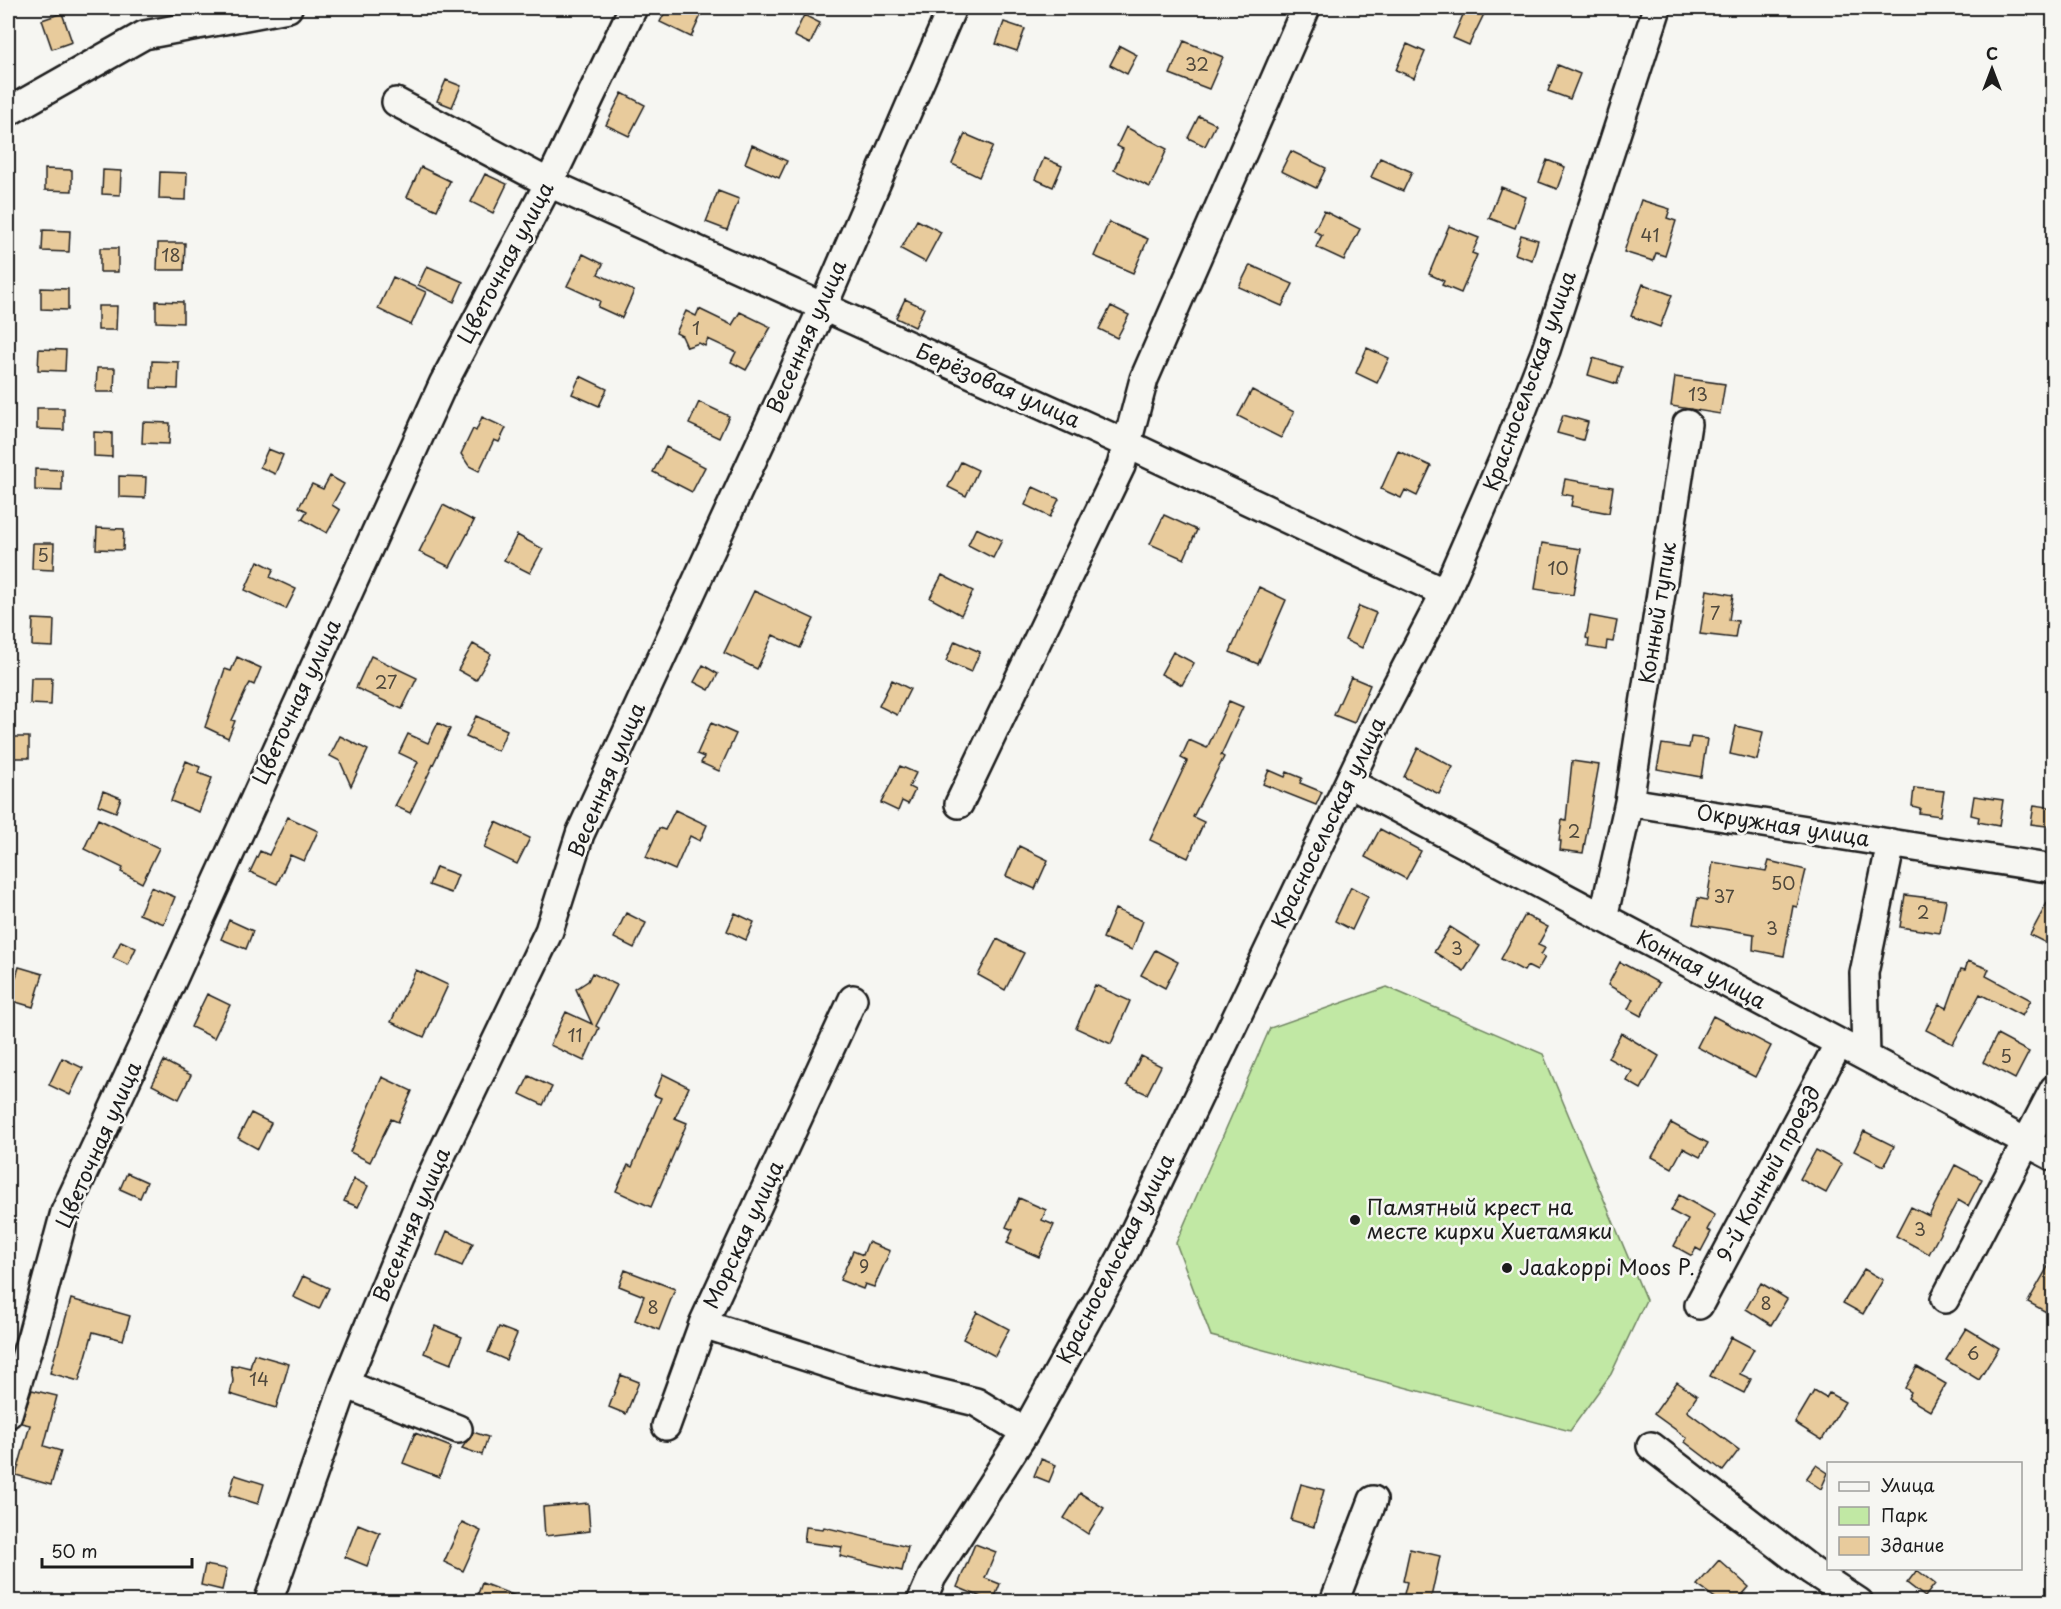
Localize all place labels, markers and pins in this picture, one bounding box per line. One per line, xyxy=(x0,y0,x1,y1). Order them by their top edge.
place label: Памятный крест на месте кирхи Хиетамяки xyxy=(1367,1190,1613,1246)
marker: Памятный крест на месте кирхи Хиетамяки xyxy=(1348,1213,1362,1227)
place label: Jaakoppi Moos P. xyxy=(1519,1250,1695,1282)
marker: Jaakoppi Moos P. xyxy=(1500,1261,1514,1275)

